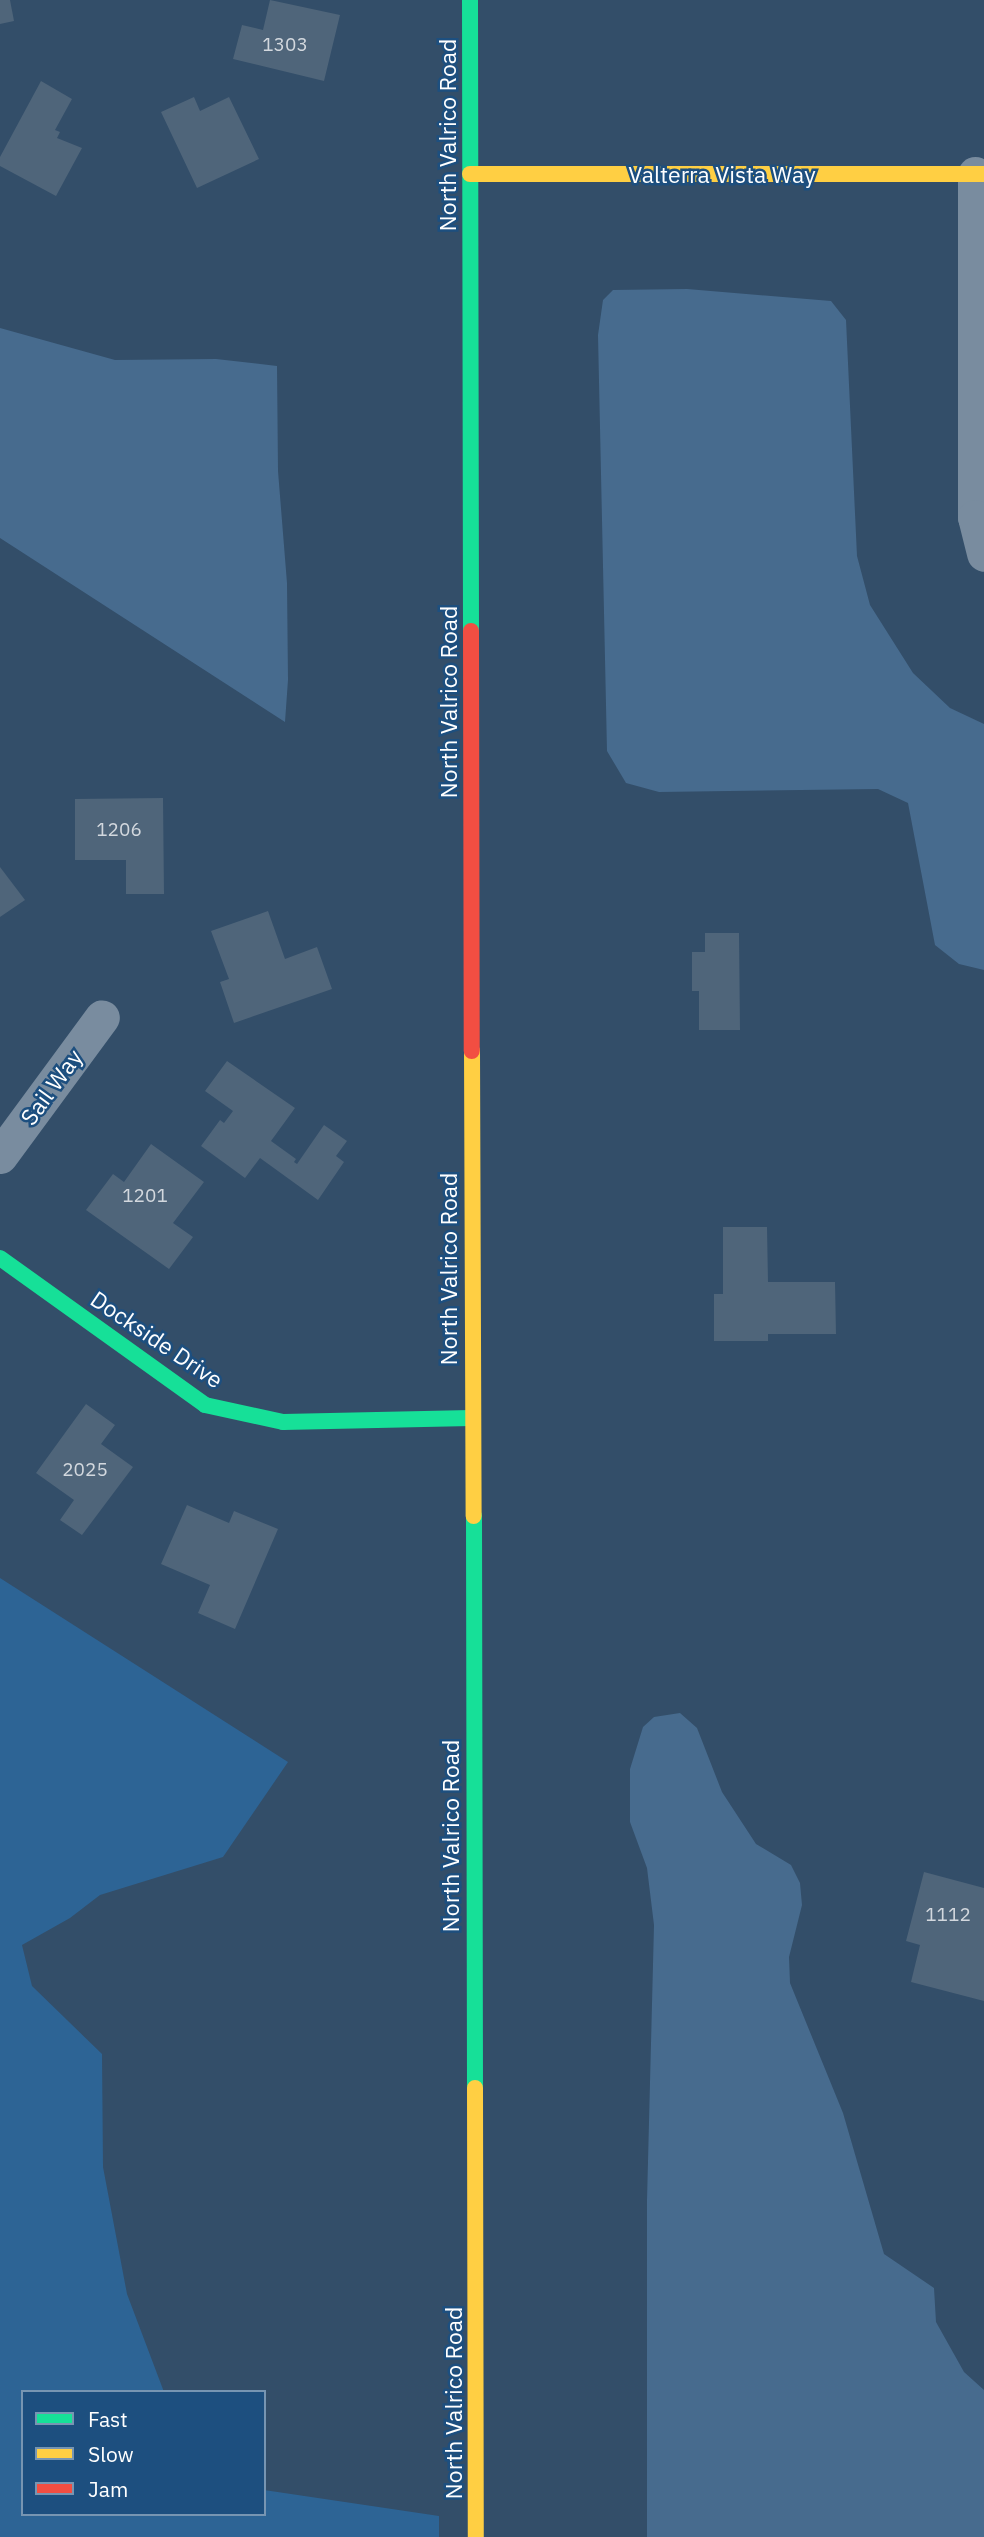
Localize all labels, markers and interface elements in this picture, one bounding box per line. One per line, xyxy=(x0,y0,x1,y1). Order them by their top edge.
house number: 1303 xyxy=(262,34,308,56)
street label: North Valrico Road xyxy=(433,39,461,231)
street label: Valterra Vista Way xyxy=(628,160,816,188)
street label: North Valrico Road xyxy=(434,606,462,798)
house number: 1206 xyxy=(96,819,142,841)
street label: Sail Way xyxy=(14,1044,88,1130)
street label: North Valrico Road xyxy=(434,1173,462,1365)
house number: 1201 xyxy=(122,1185,168,1207)
street label: Dockside Drive xyxy=(86,1285,228,1393)
house number: 2025 xyxy=(62,1459,108,1481)
street label: North Valrico Road xyxy=(436,1740,464,1932)
house number: 1112 xyxy=(925,1904,971,1926)
street label: North Valrico Road xyxy=(439,2307,467,2499)
legend xyxy=(21,2390,266,2516)
text: Fast xyxy=(88,2405,128,2433)
text: Slow xyxy=(88,2440,134,2468)
text: Jam xyxy=(88,2475,128,2503)

